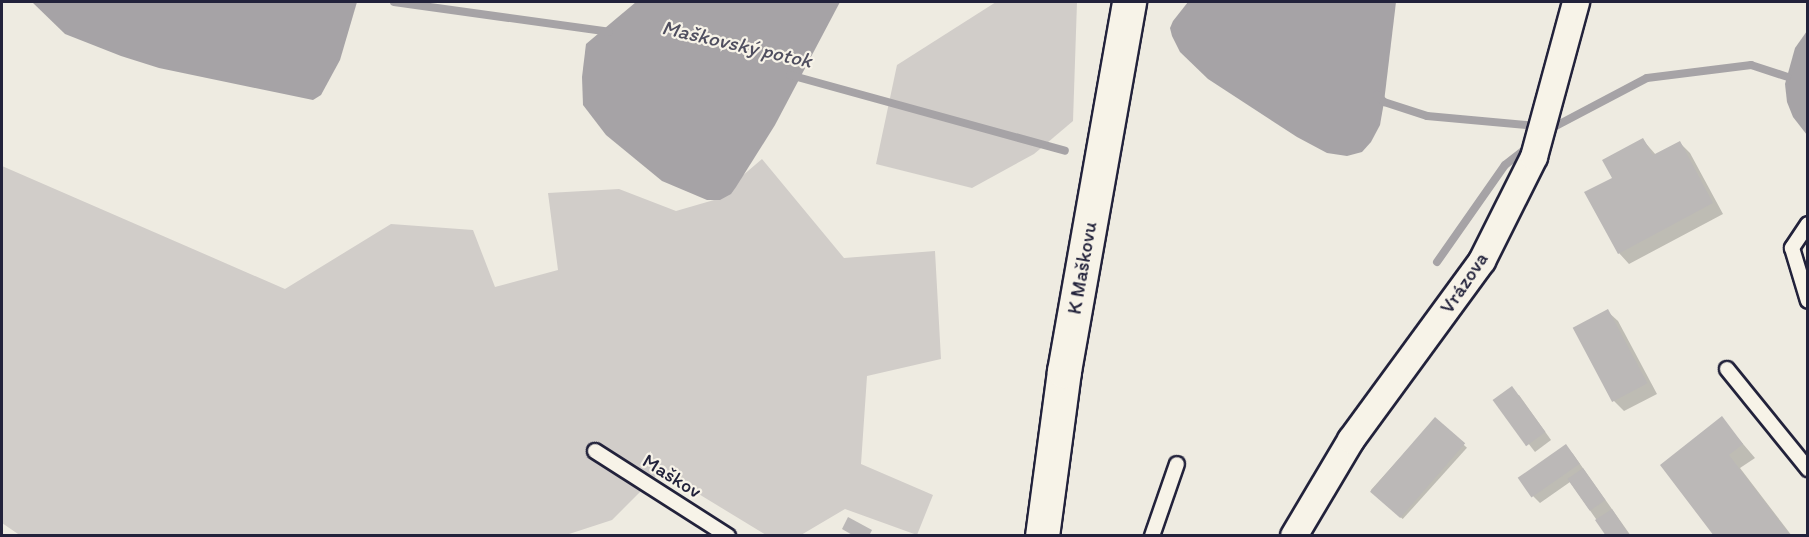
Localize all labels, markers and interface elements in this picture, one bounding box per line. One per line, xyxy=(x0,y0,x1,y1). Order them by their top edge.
water label: Maškovský potok xyxy=(659,14,815,74)
street label: K Maškovu xyxy=(1062,220,1102,316)
street label: Vrázova xyxy=(1435,248,1493,318)
street label: Maškov xyxy=(638,449,706,503)

